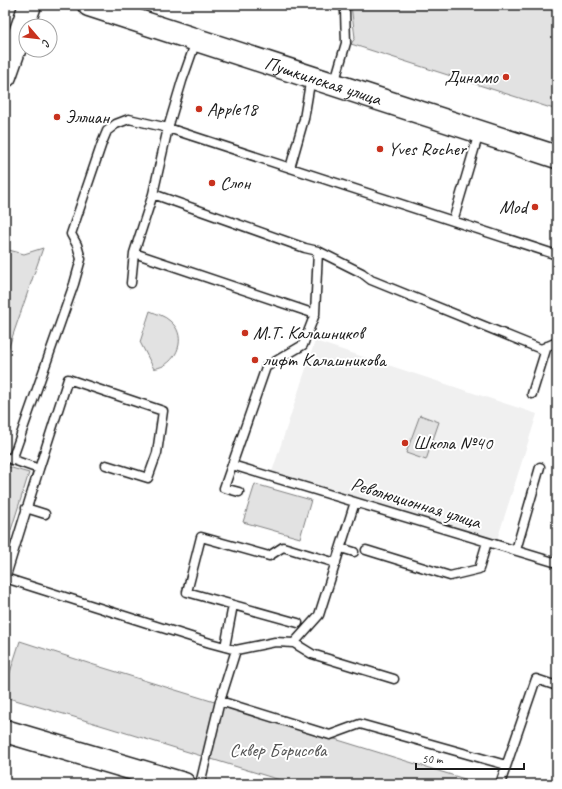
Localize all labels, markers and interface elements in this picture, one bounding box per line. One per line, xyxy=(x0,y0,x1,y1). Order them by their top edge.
north arrow xyxy=(18,18,58,58)
text: С xyxy=(39,37,54,50)
street label: Пушкинская улица xyxy=(262,51,386,112)
place label: Динамо xyxy=(444,65,499,89)
marker: Динамо xyxy=(501,72,511,82)
place label: Apple18 xyxy=(207,97,260,121)
marker: Apple18 xyxy=(194,104,204,114)
place label: Эллиан xyxy=(65,105,110,129)
marker: Эллиан xyxy=(52,112,62,122)
place label: Yves Rocher xyxy=(388,137,467,161)
marker: Yves Rocher xyxy=(375,144,385,154)
place label: Слон xyxy=(220,171,251,195)
marker: Слон xyxy=(207,178,217,188)
place label: Mod xyxy=(499,195,531,219)
marker: Mod xyxy=(530,202,540,212)
place label: М.Т. Калашников xyxy=(253,321,367,345)
marker: М.Т. Калашников xyxy=(240,328,250,338)
place label: лифт Калашникова xyxy=(263,348,388,372)
marker: лифт Калашникова xyxy=(250,355,260,365)
place label: Школа №40 xyxy=(413,431,494,455)
marker: Школа №40 xyxy=(400,438,410,448)
street label: Революционная улица xyxy=(348,472,485,535)
park label: Сквер Борисова xyxy=(230,738,328,762)
scale bar xyxy=(416,745,524,771)
text: 50 m xyxy=(422,751,444,767)

